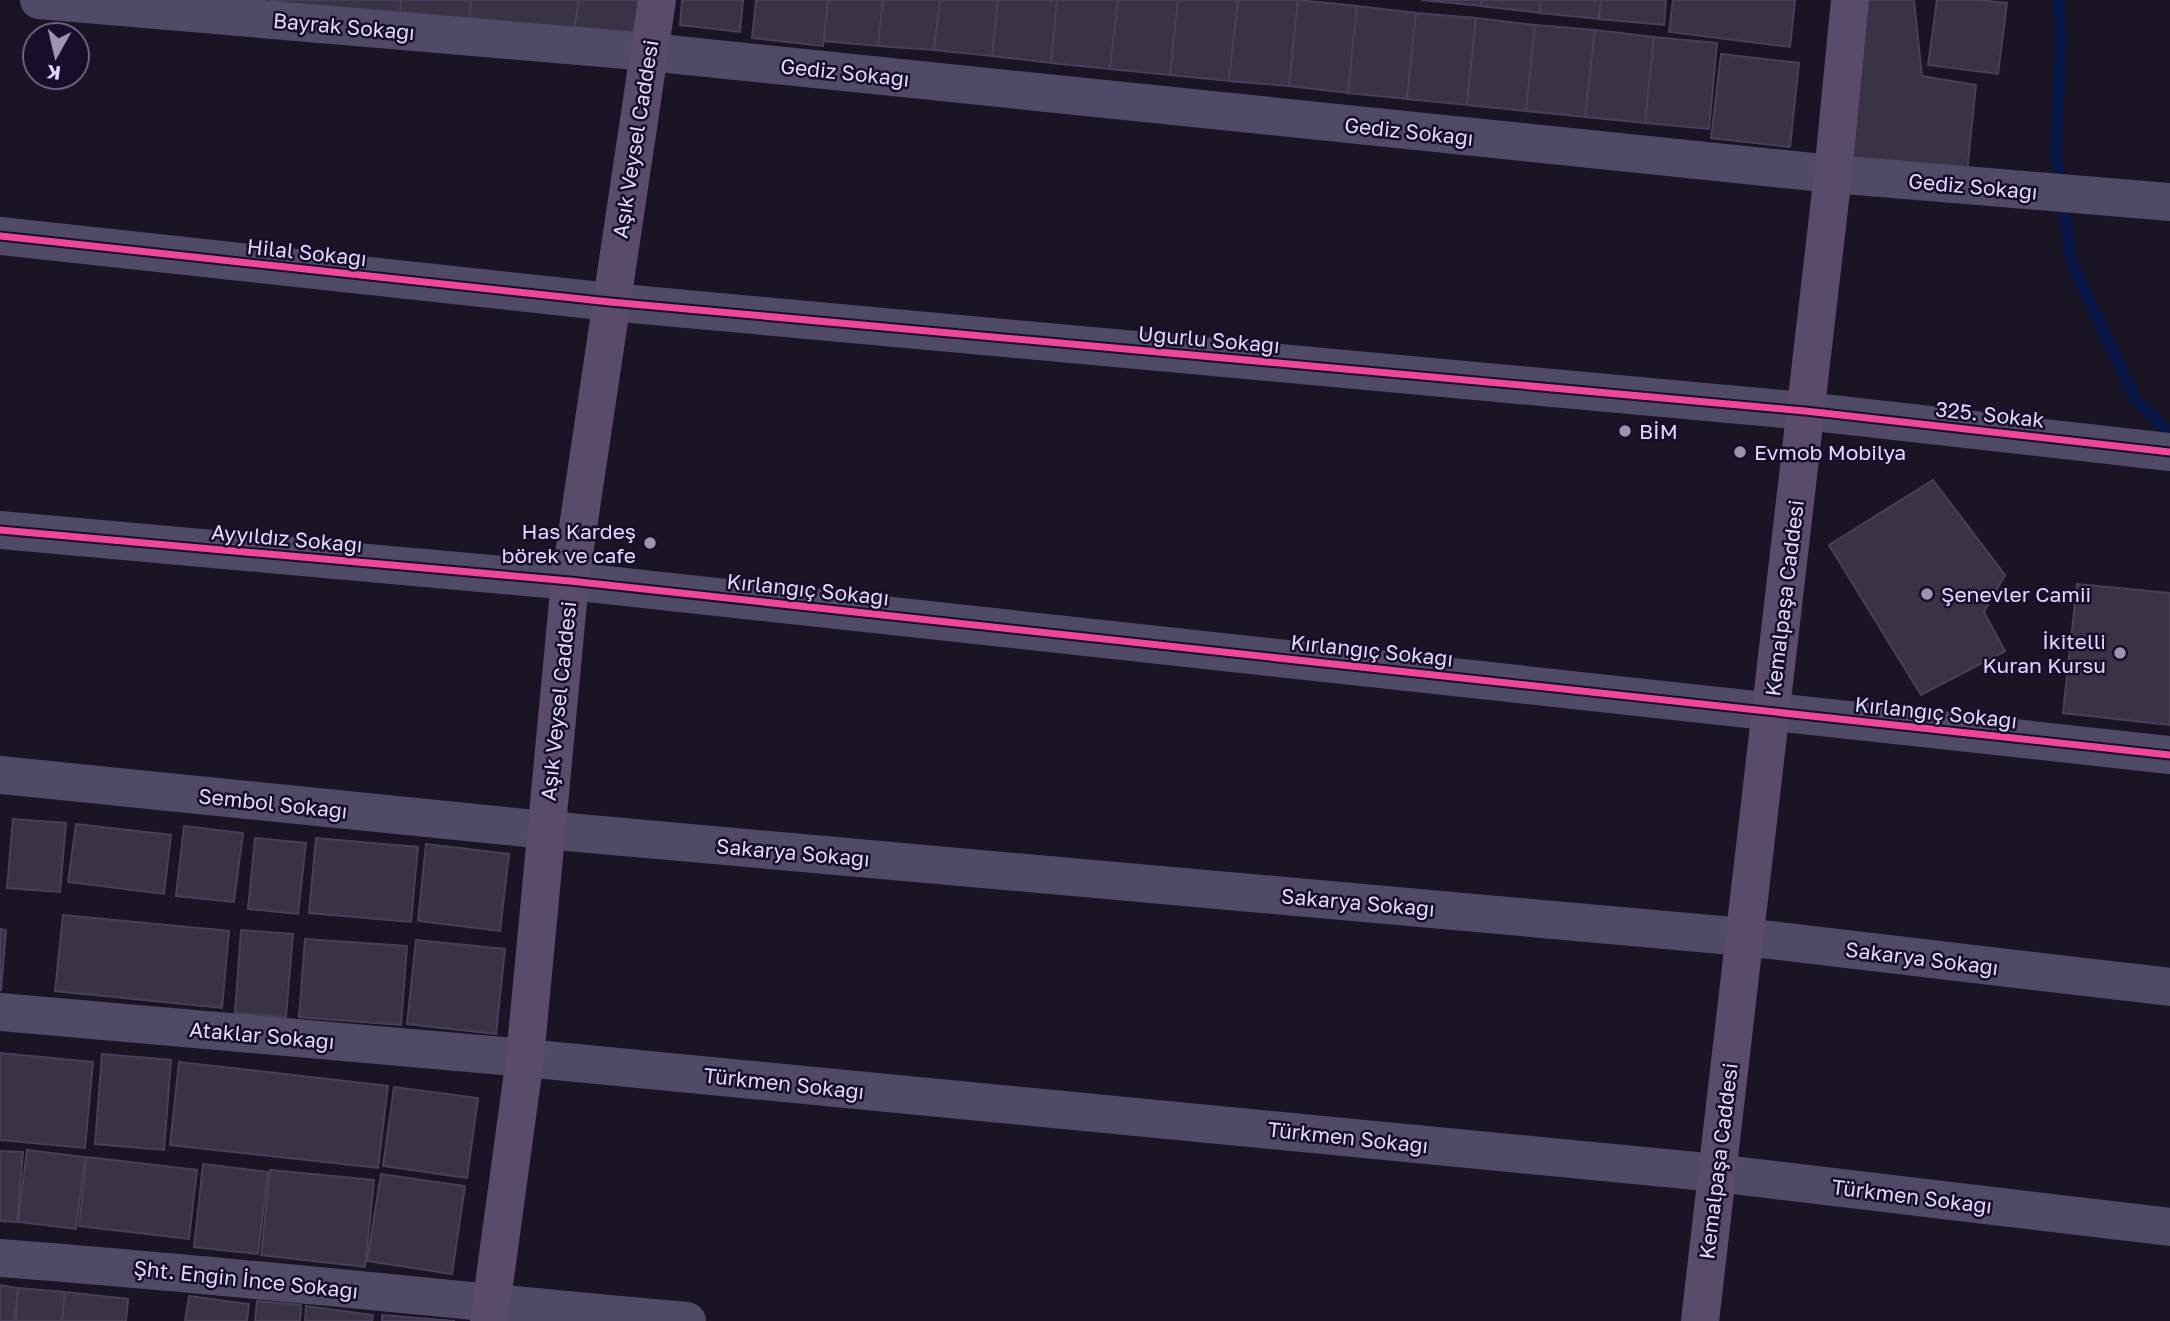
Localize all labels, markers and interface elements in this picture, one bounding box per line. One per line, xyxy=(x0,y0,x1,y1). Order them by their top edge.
street label: Bayrak Sokağı xyxy=(272,7,416,45)
north arrow xyxy=(21,21,91,91)
street label: Aşık Veysel Caddesi xyxy=(606,38,664,240)
street label: Gediz Sokağı xyxy=(779,52,911,92)
text: K xyxy=(45,61,62,86)
street label: Gediz Sokağı xyxy=(1343,111,1475,151)
street label: Gediz Sokağı xyxy=(1907,167,2039,205)
street label: Hilal Sokağı xyxy=(246,233,368,271)
street label: Uğurlu Sokağı xyxy=(1137,320,1281,358)
street label: 325. Sokak xyxy=(1934,395,2046,433)
place label: BİM xyxy=(1639,418,1678,444)
marker: BİM xyxy=(1617,423,1633,439)
place label: Evmob Mobilya xyxy=(1754,439,1906,465)
marker: Evmob Mobilya xyxy=(1732,444,1748,460)
street label: Kemalpaşa Caddesi xyxy=(1759,498,1809,698)
street label: Ayyıldız Sokağı xyxy=(210,518,364,558)
place label: Has Kardeş börek ve cafe xyxy=(501,518,636,568)
marker: Has Kardeş börek ve cafe xyxy=(642,535,658,551)
street label: Kırlangıç Sokağı xyxy=(726,568,890,610)
place label: Şenevler Camii xyxy=(1941,581,2091,607)
marker: Şenevler Camii xyxy=(1919,586,1935,602)
street label: Aşık Veysel Caddesi xyxy=(535,600,581,802)
place label: İkitelli Kuran Kursu xyxy=(1982,628,2106,678)
street label: Kırlangıç Sokağı xyxy=(1290,629,1454,671)
marker: İkitelli Kuran Kursu xyxy=(2112,645,2128,661)
street label: Kırlangıç Sokağı xyxy=(1854,691,2018,733)
street label: Sembol Sokağı xyxy=(197,782,349,824)
street label: Sakarya Sokağı xyxy=(715,832,871,872)
street label: Sakarya Sokağı xyxy=(1280,882,1436,922)
street label: Sakarya Sokağı xyxy=(1844,936,2000,980)
street label: Ataklar Sokağı xyxy=(188,1016,336,1054)
street label: Kemalpaşa Caddesi xyxy=(1693,1061,1743,1261)
street label: Türkmen Sokağı xyxy=(702,1062,866,1104)
street label: Türkmen Sokağı xyxy=(1266,1116,1430,1158)
street label: Türkmen Sokağı xyxy=(1830,1173,1994,1219)
street label: Şht. Engin İnce Sokağı xyxy=(132,1254,360,1304)

